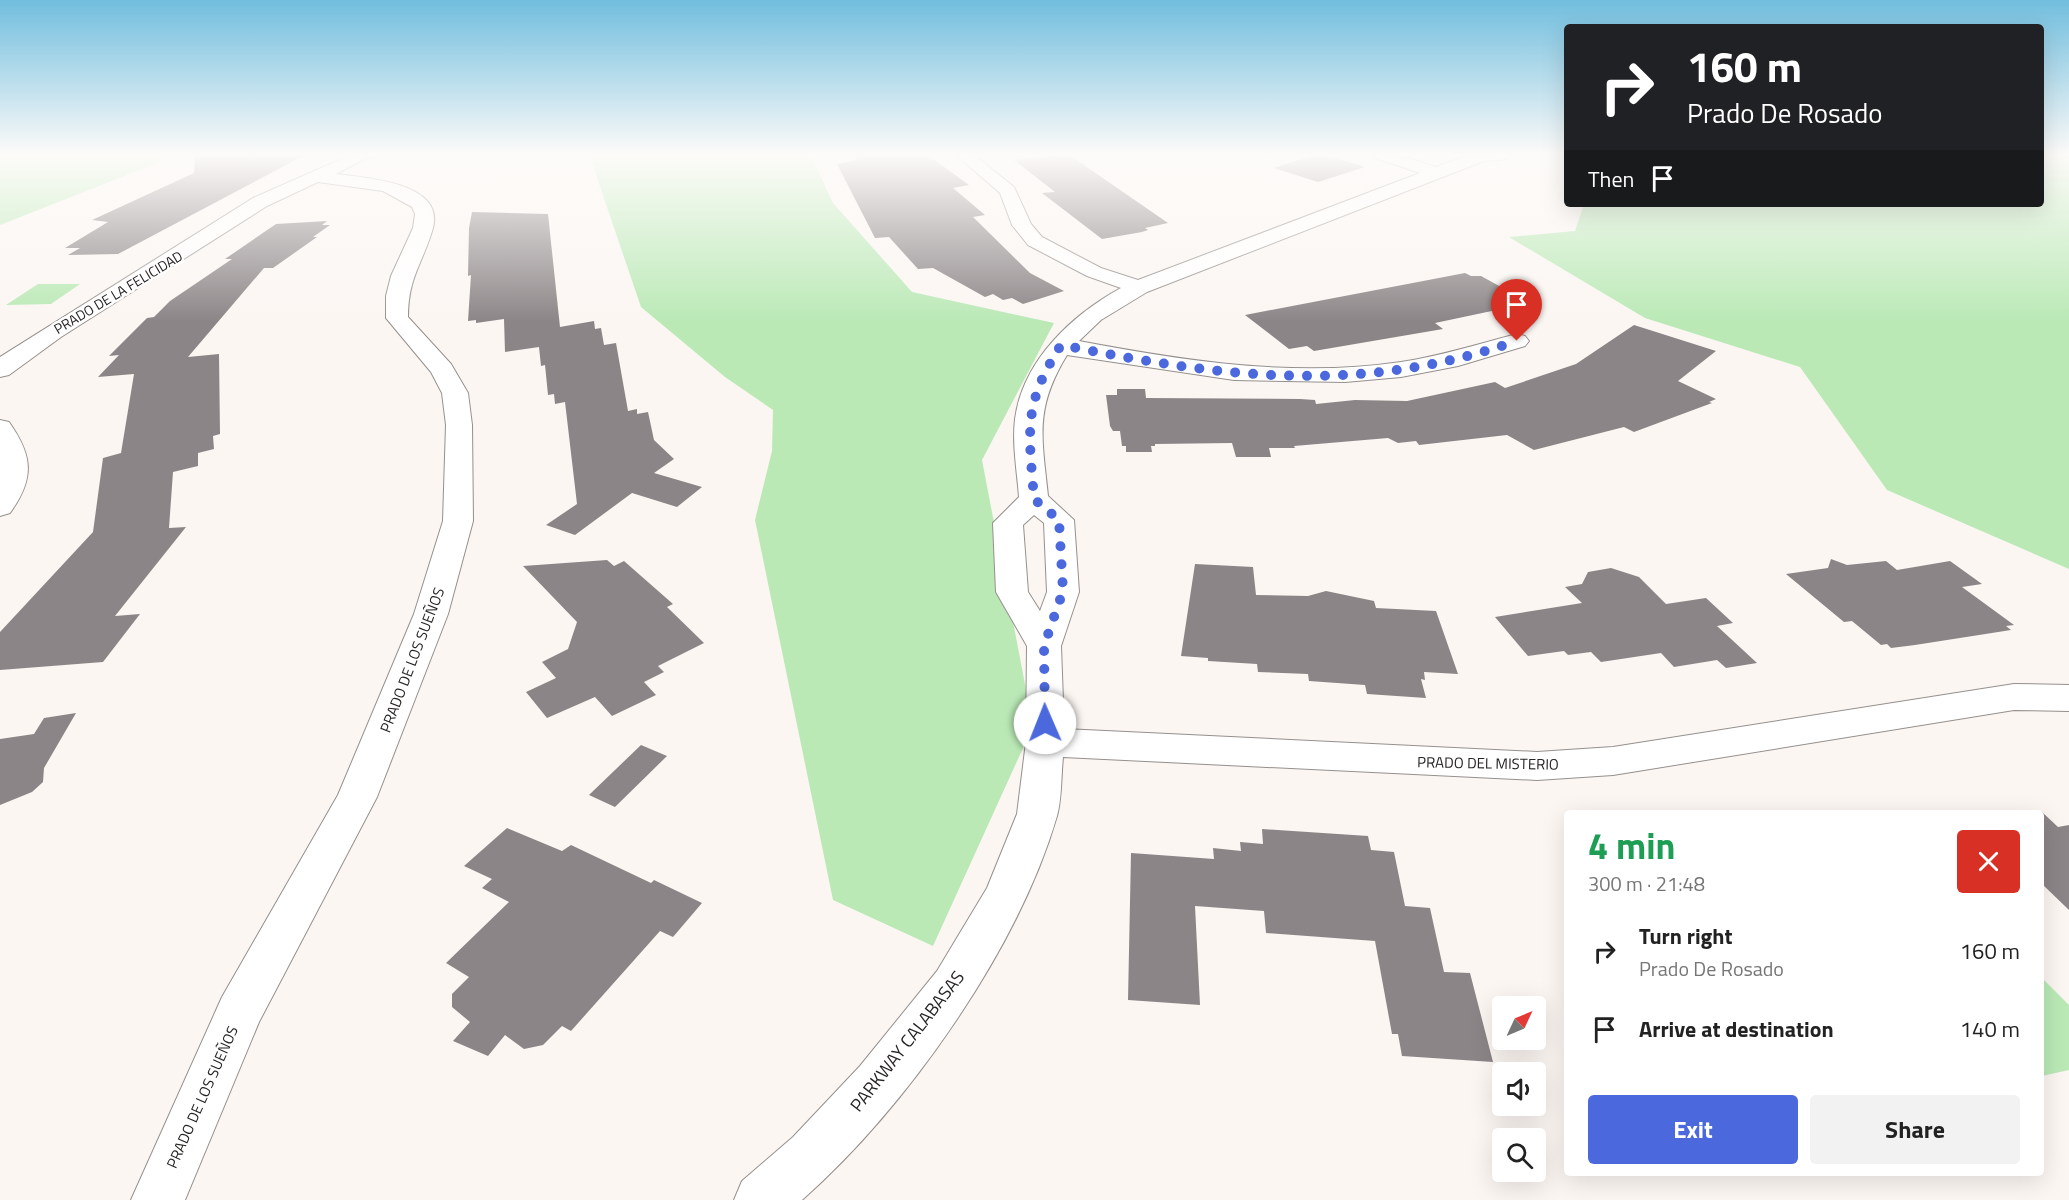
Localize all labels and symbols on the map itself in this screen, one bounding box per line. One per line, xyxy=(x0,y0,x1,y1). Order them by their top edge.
street label: PRADO DE LA FELICIDAD xyxy=(50,245,186,339)
pin xyxy=(1491,279,1542,341)
street label: PRADO DE LOS SUEÑOS xyxy=(374,584,450,736)
position arrow xyxy=(1013,691,1077,755)
street label: PRADO DEL MISTERIO xyxy=(1417,750,1559,776)
street label: PARKWAY CALABASAS xyxy=(843,965,971,1117)
north arrow xyxy=(1492,996,1546,1050)
street label: PRADO DE LOS SUEÑOS xyxy=(160,1022,244,1172)

